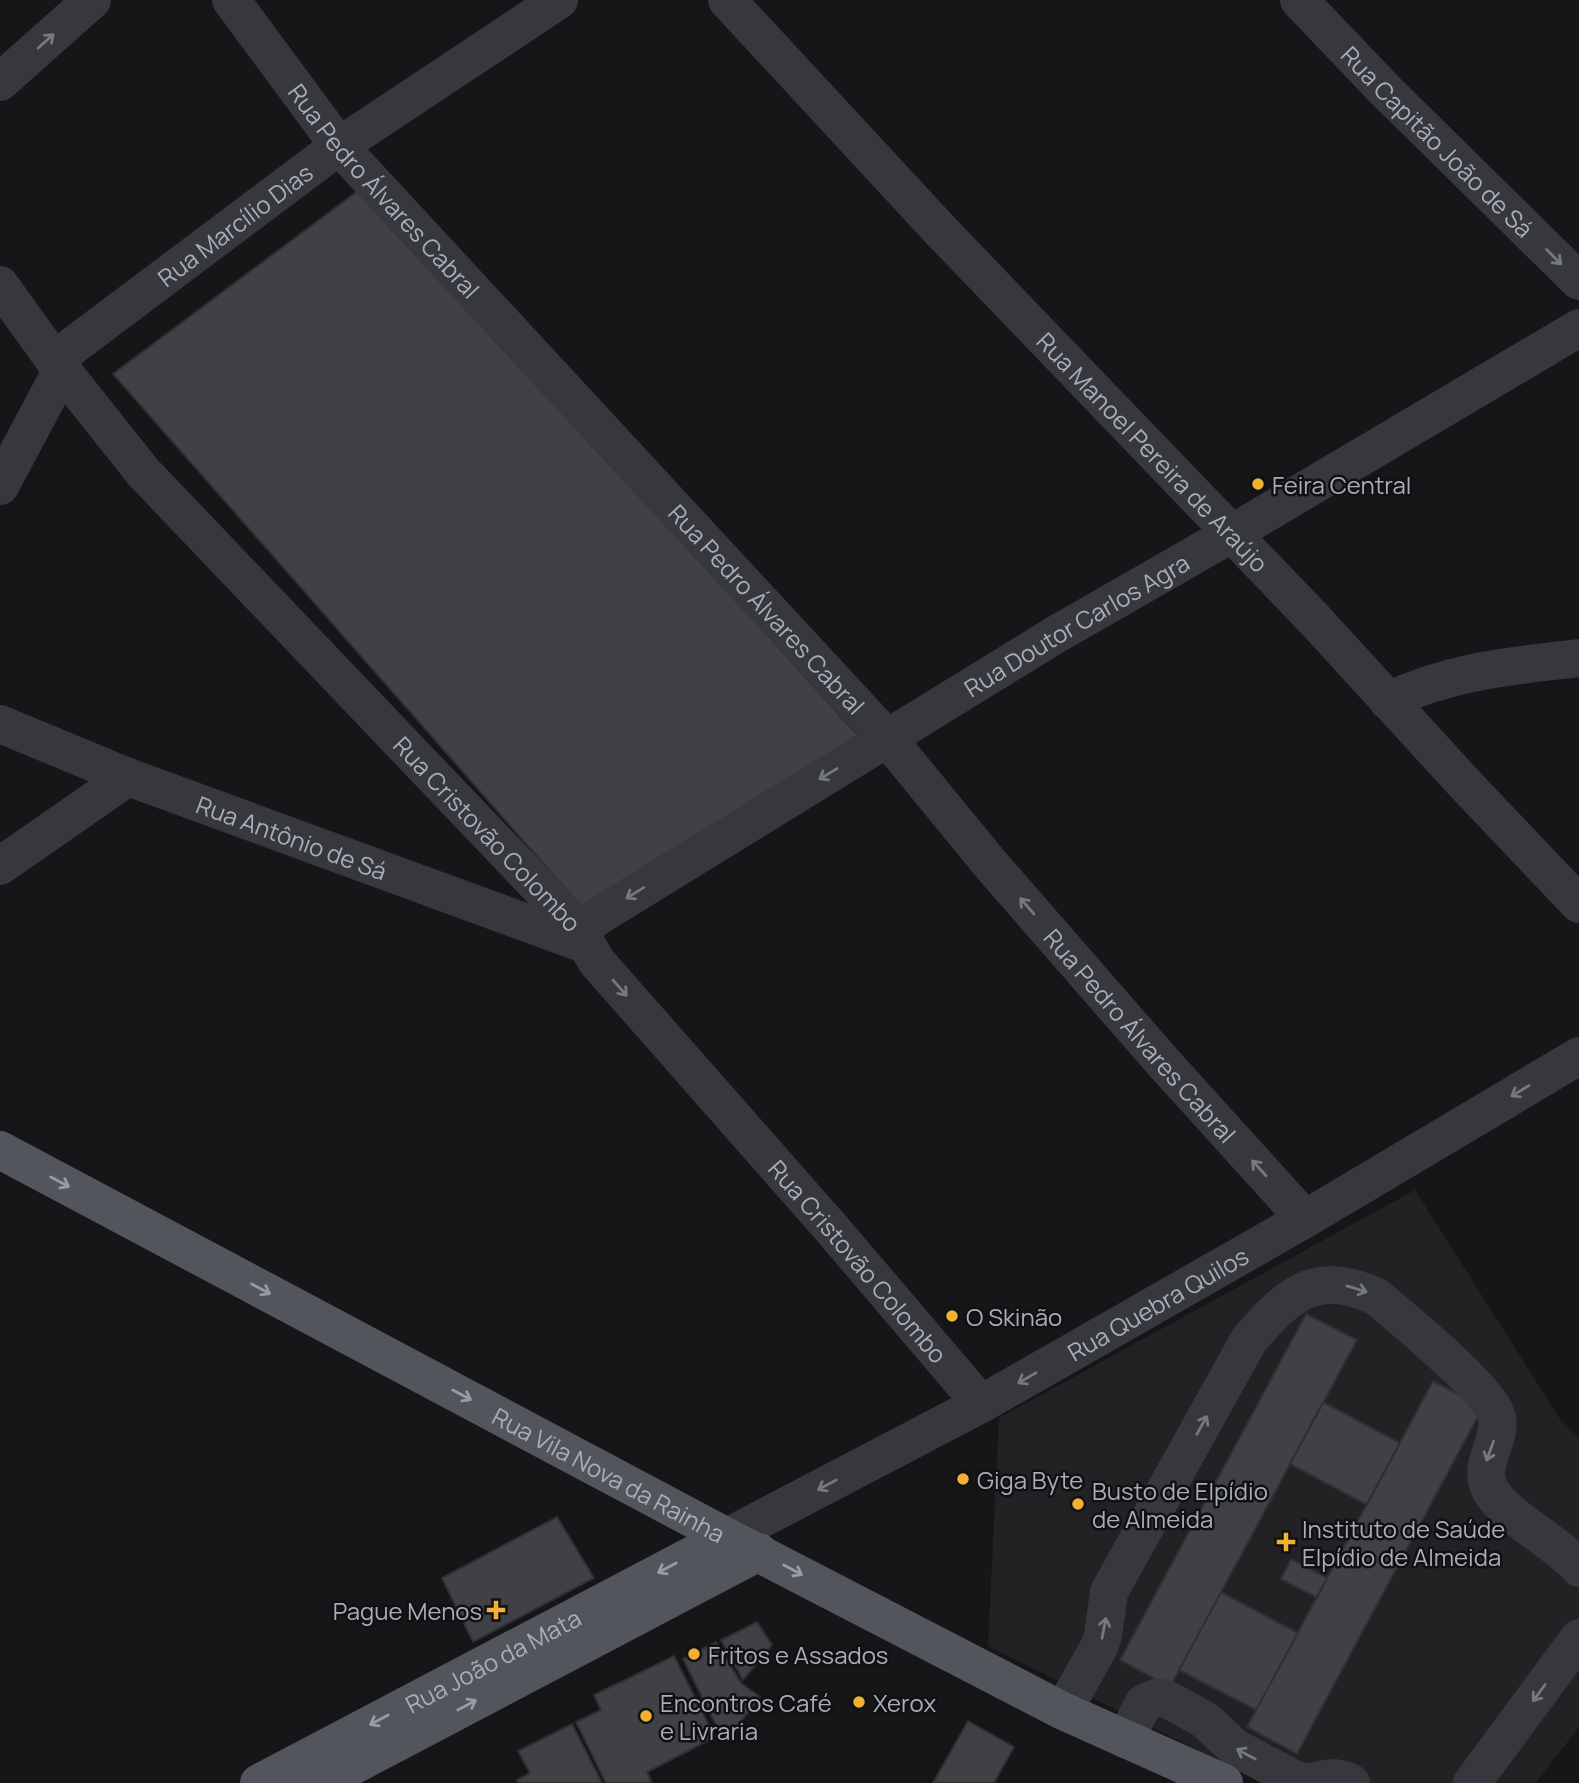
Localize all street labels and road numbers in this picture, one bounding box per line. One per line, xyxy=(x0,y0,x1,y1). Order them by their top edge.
street label: Rua Capitão João de Sá xyxy=(1334,38,1541,244)
street label: Rua Pedro Álvares Cabral xyxy=(282,77,488,305)
street label: Rua Marcílio Dias xyxy=(150,155,319,293)
street label: Rua Manoel Pereira de Araújo xyxy=(1030,325,1276,579)
street label: Rua Pedro Álvares Cabral xyxy=(662,496,873,721)
street label: Rua Doutor Carlos Agra xyxy=(957,545,1195,704)
street label: Rua Cristovão Colombo xyxy=(387,729,589,938)
street label: Rua Antônio de Sá xyxy=(192,787,392,887)
street label: Rua Pedro Álvares Cabral xyxy=(1037,921,1244,1149)
street label: Rua Cristovão Colombo xyxy=(762,1152,955,1370)
street label: Rua Quebra Quilos xyxy=(1061,1238,1254,1368)
street label: Rua Vila Nova da Rainha xyxy=(487,1399,731,1550)
street label: Rua João da Mata xyxy=(399,1600,586,1720)

